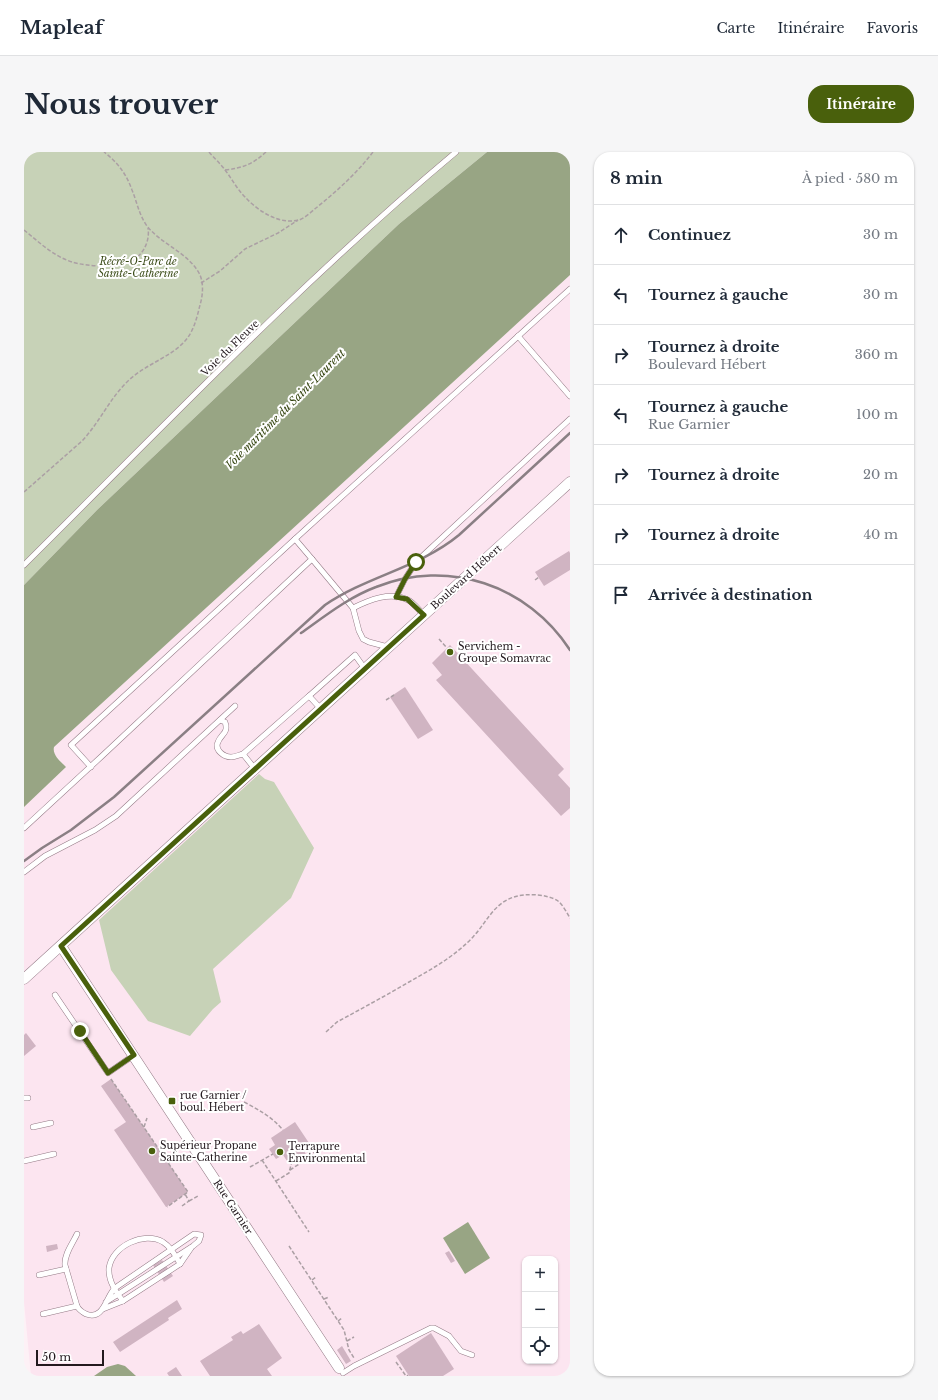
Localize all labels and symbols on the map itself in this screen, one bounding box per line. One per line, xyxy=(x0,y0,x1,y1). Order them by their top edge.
park label: Récré-O-Parc de Sainte-Catherine xyxy=(98,255,178,280)
street label: Voie du Fleuve xyxy=(197,317,262,380)
water label: Voie maritime du Saint-Laurent xyxy=(222,346,348,472)
street label: Boulevard Hébert xyxy=(428,542,504,612)
route start xyxy=(407,553,425,571)
place label: Servichem - Groupe Somavrac xyxy=(458,640,551,665)
marker: Servichem - Groupe Somavrac xyxy=(445,647,455,657)
route end xyxy=(71,1022,89,1040)
place label: rue Garnier / boul. Hébert xyxy=(179,1089,247,1114)
marker: rue Garnier / boul. Hébert xyxy=(167,1096,177,1106)
place label: Supérieur Propane Sainte-Catherine xyxy=(160,1139,257,1164)
place label: Terrapure Environmental xyxy=(288,1140,365,1165)
marker: Supérieur Propane Sainte-Catherine xyxy=(147,1146,157,1156)
marker: Terrapure Environmental xyxy=(275,1147,285,1157)
street label: Rue Garnier xyxy=(210,1177,256,1237)
scale bar xyxy=(36,1348,104,1367)

